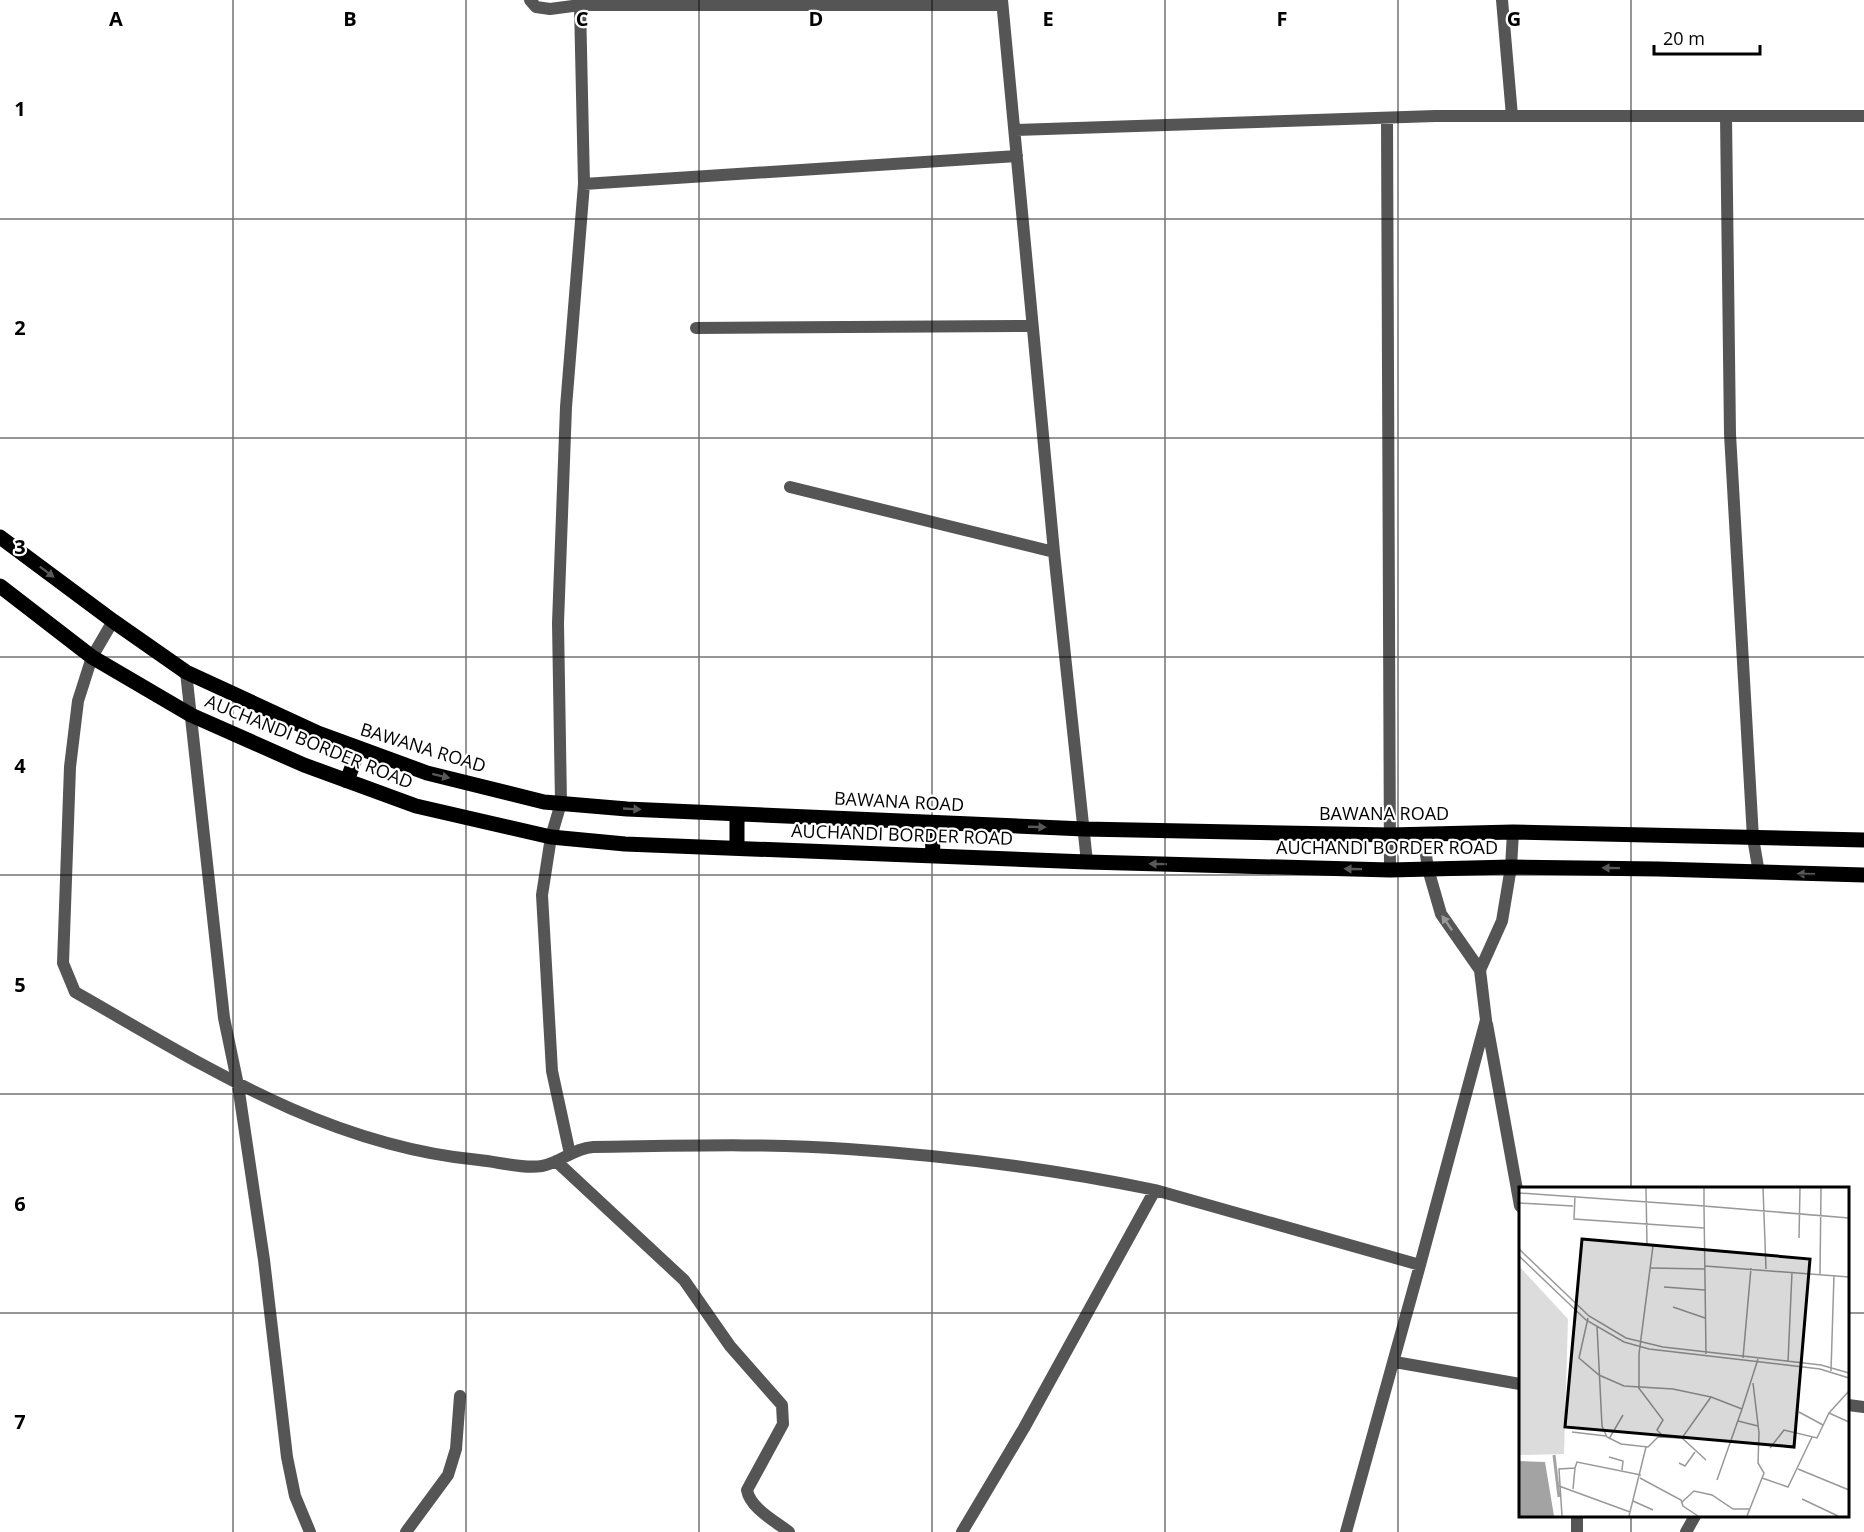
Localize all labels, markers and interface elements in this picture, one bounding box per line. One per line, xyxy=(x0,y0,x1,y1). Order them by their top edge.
text: A xyxy=(109,5,123,32)
text: B xyxy=(343,5,357,32)
text: C xyxy=(576,5,589,32)
text: D xyxy=(809,5,823,32)
text: E xyxy=(1042,5,1054,32)
text: F xyxy=(1277,5,1287,32)
text: G xyxy=(1507,5,1521,32)
scale bar xyxy=(1654,18,1760,56)
text: 20 m xyxy=(1663,26,1705,50)
text: 1 xyxy=(14,95,26,122)
text: 2 xyxy=(14,314,26,341)
text: 3 xyxy=(14,533,26,560)
one-way arrow xyxy=(38,566,54,578)
street label: AUCHANDI BORDER ROAD xyxy=(202,688,417,794)
street label: BAWANA ROAD xyxy=(358,717,489,778)
text: 4 xyxy=(14,752,26,779)
one-way arrow xyxy=(432,772,450,782)
street label: BAWANA ROAD xyxy=(833,786,965,816)
street label: BAWANA ROAD xyxy=(1319,801,1449,825)
one-way arrow xyxy=(623,805,642,814)
street label: AUCHANDI BORDER ROAD xyxy=(791,818,1013,850)
one-way arrow xyxy=(1027,823,1046,832)
street label: AUCHANDI BORDER ROAD xyxy=(1276,835,1498,859)
one-way arrow xyxy=(1148,859,1167,869)
one-way arrow xyxy=(1343,864,1362,874)
one-way arrow xyxy=(1601,864,1620,873)
one-way arrow xyxy=(1796,869,1815,879)
one-way arrow xyxy=(1441,915,1453,931)
text: 5 xyxy=(14,971,26,998)
inset map xyxy=(1519,1187,1849,1517)
text: 6 xyxy=(14,1190,26,1217)
text: 7 xyxy=(14,1408,26,1435)

